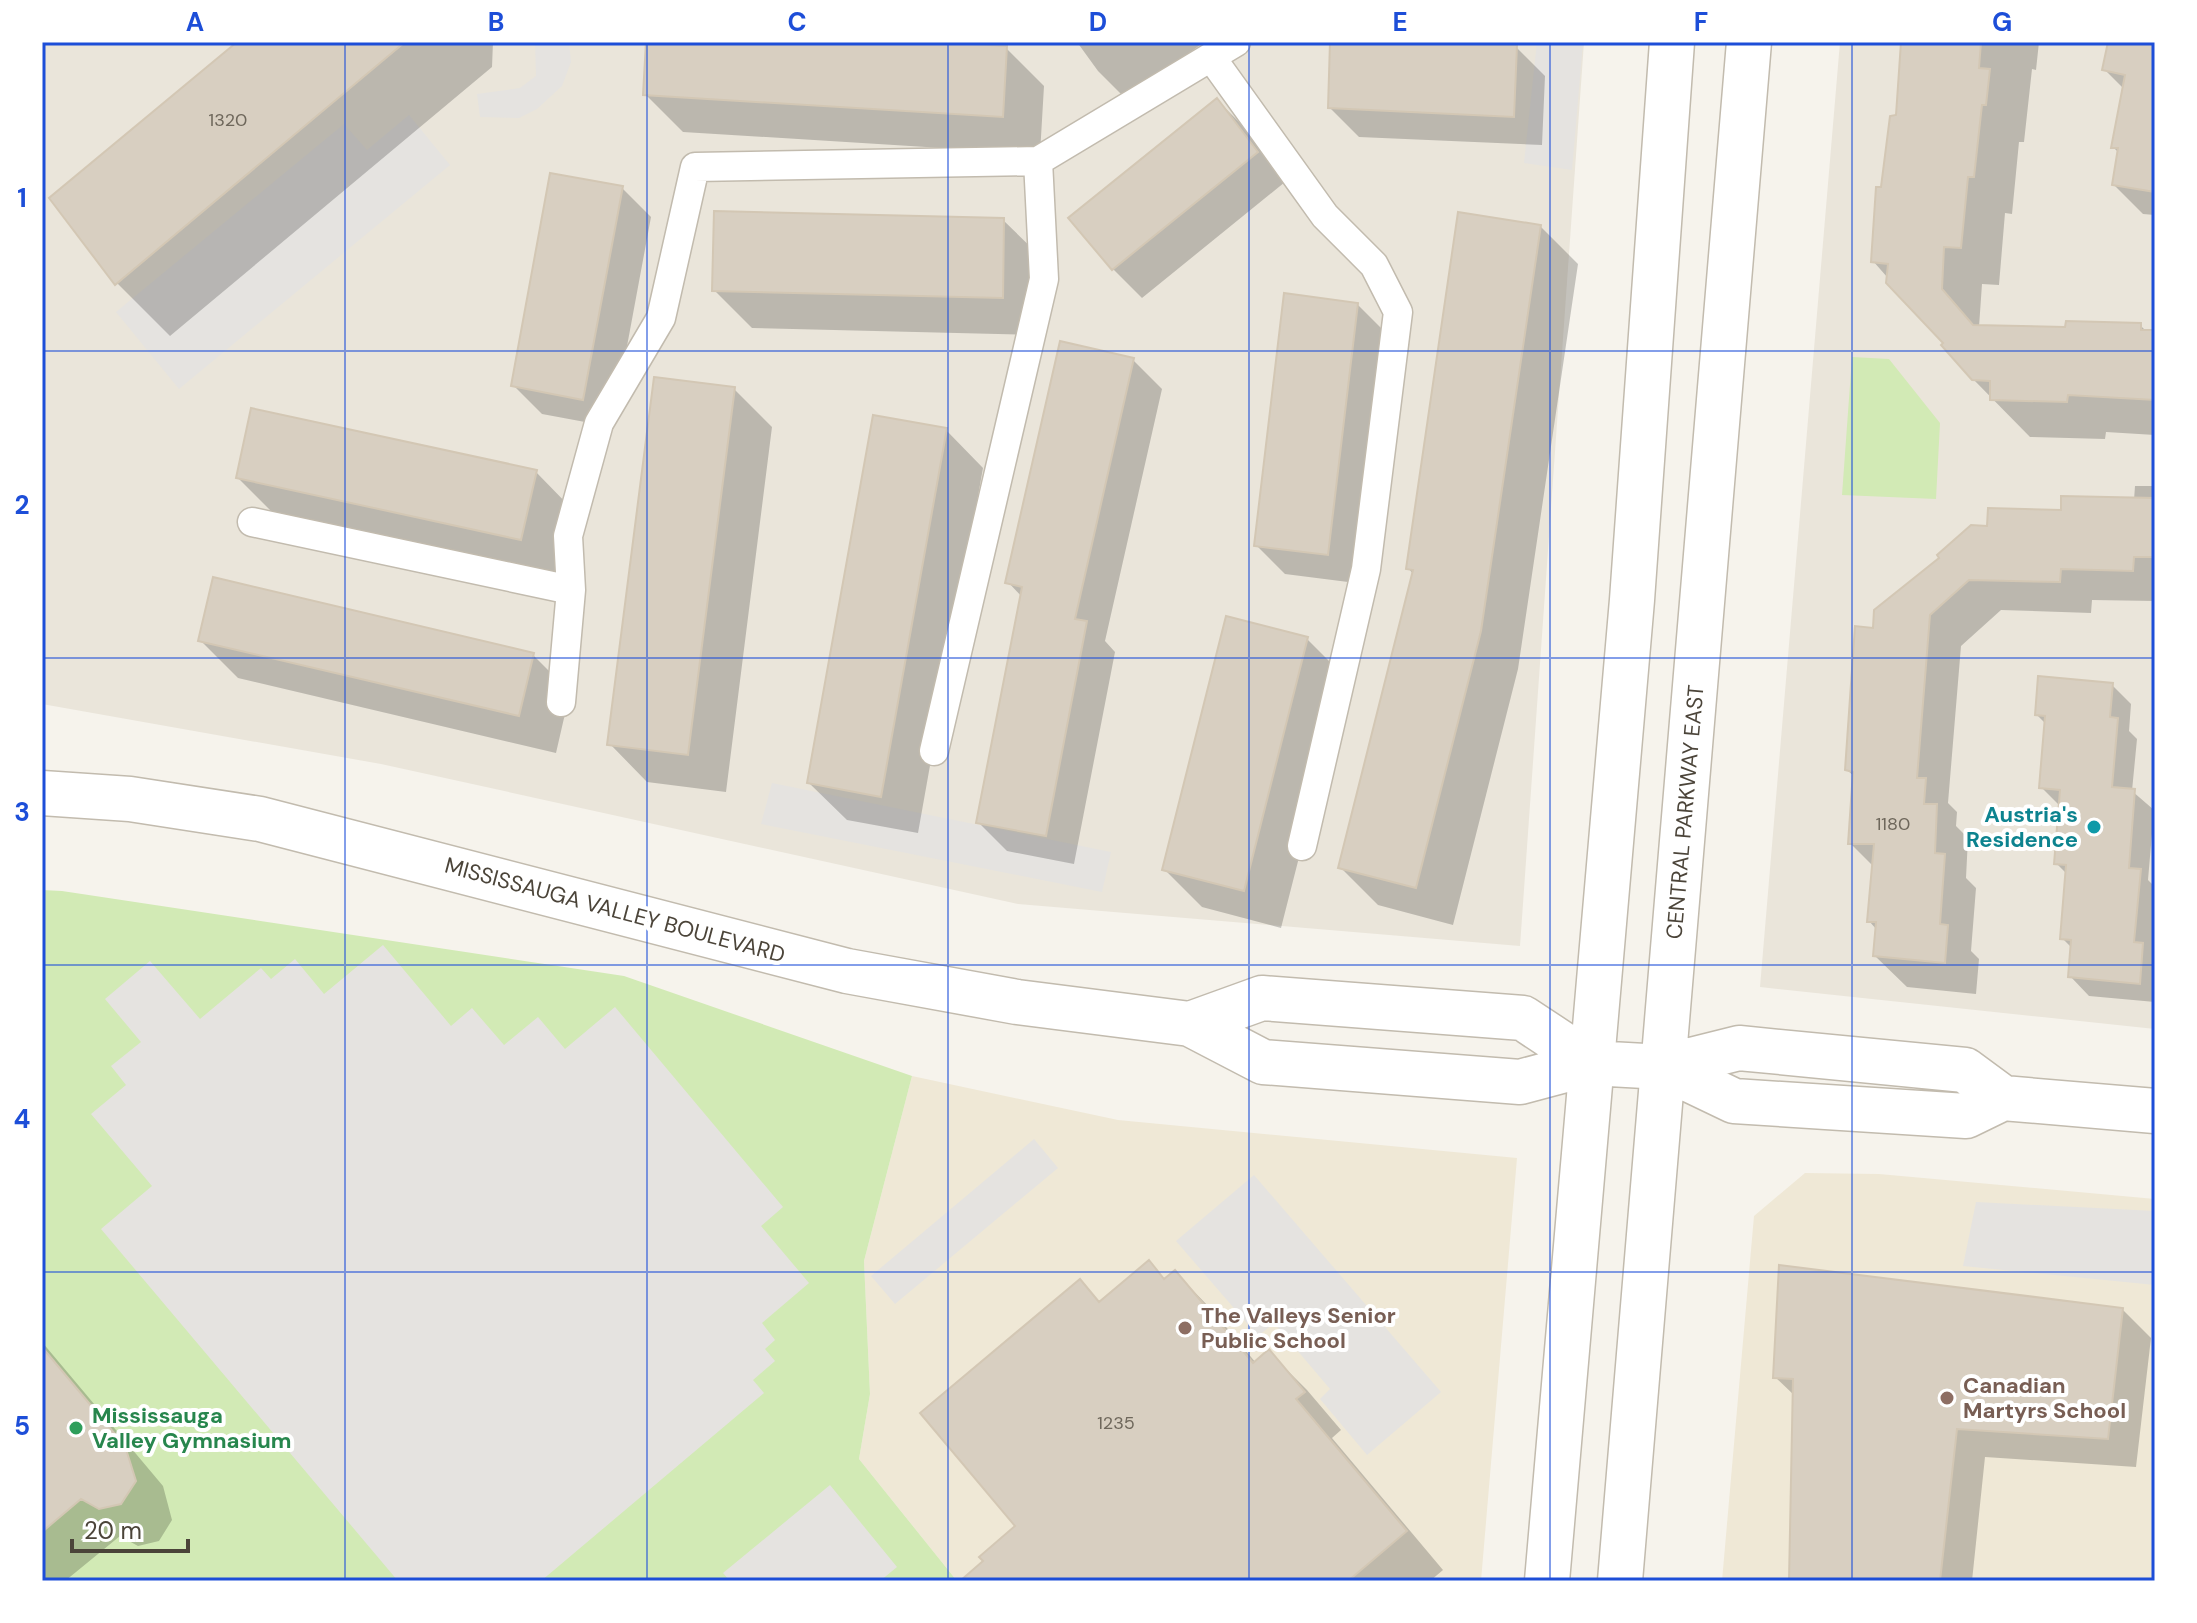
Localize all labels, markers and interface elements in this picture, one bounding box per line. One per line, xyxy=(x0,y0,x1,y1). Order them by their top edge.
text: A xyxy=(186,5,204,39)
text: B xyxy=(488,5,504,39)
text: C xyxy=(787,5,807,39)
text: D xyxy=(1089,5,1107,39)
text: E xyxy=(1392,5,1408,39)
text: F xyxy=(1694,5,1708,39)
text: G xyxy=(1992,5,2012,39)
house number: 1320 xyxy=(209,108,247,132)
text: 1 xyxy=(17,181,27,215)
text: 2 xyxy=(14,488,30,522)
street label: CENTRAL PARKWAY EAST xyxy=(1659,684,1711,940)
text: 3 xyxy=(14,795,30,829)
place label: Austria's Residence xyxy=(1966,800,2078,854)
house number: 1180 xyxy=(1876,812,1910,836)
marker: Austria's Residence xyxy=(2085,818,2103,836)
street label: MISSISSAUGA VALLEY BOULEVARD xyxy=(442,851,788,969)
text: 4 xyxy=(14,1102,30,1136)
place label: The Valleys Senior Public School xyxy=(1201,1301,1396,1355)
marker: The Valleys Senior Public School xyxy=(1176,1319,1194,1337)
place label: Canadian Martyrs School xyxy=(1963,1371,2126,1425)
marker: Canadian Martyrs School xyxy=(1938,1389,1956,1407)
place label: Mississauga Valley Gymnasium xyxy=(92,1401,291,1455)
text: 5 xyxy=(14,1409,30,1443)
house number: 1235 xyxy=(1097,1411,1135,1435)
marker: Mississauga Valley Gymnasium xyxy=(67,1419,85,1437)
scale bar xyxy=(72,1503,188,1553)
text: 20 m xyxy=(84,1515,142,1546)

